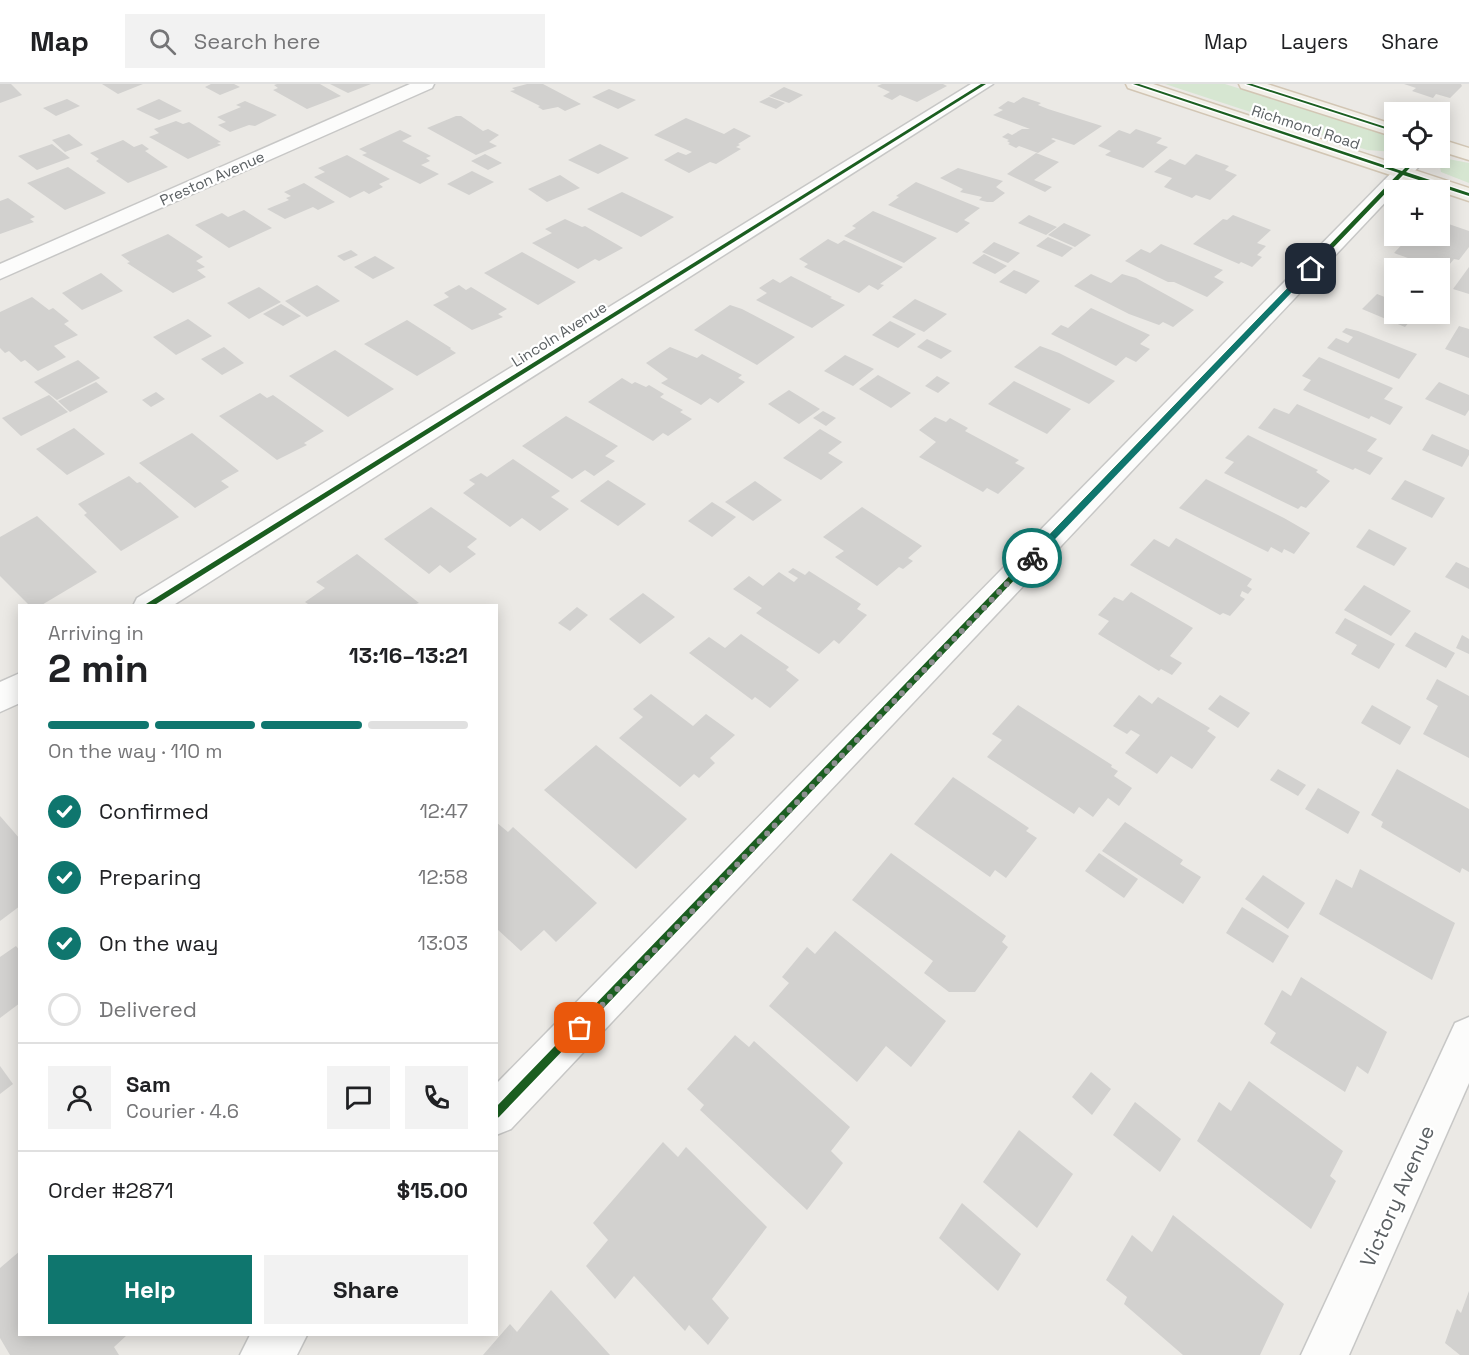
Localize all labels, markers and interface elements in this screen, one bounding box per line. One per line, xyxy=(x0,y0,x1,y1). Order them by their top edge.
search box xyxy=(125,14,545,68)
text: Map xyxy=(30,23,89,59)
icon: search xyxy=(146,25,179,58)
text: Search here xyxy=(194,27,321,55)
text: Map xyxy=(1204,28,1248,55)
text: Layers xyxy=(1281,28,1348,55)
text: Share xyxy=(1381,28,1439,55)
street label: Richmond Road xyxy=(1249,101,1363,153)
map controls xyxy=(1384,102,1450,324)
button: locate xyxy=(1384,102,1450,168)
street label: Preston Avenue xyxy=(157,146,267,210)
button: + xyxy=(1384,180,1450,246)
pin xyxy=(1285,243,1336,294)
icon: home xyxy=(1294,252,1327,285)
button: − xyxy=(1384,258,1450,324)
street label: Lincoln Avenue xyxy=(508,297,610,371)
courier xyxy=(1002,528,1062,588)
icon: bike xyxy=(1016,542,1049,575)
text: Arriving in xyxy=(48,620,144,646)
text: 13:16–13:21 xyxy=(349,641,468,669)
text: 2 min xyxy=(48,644,149,693)
text: On the way · 110 m xyxy=(48,738,222,764)
icon: check xyxy=(48,795,81,828)
text: Confirmed xyxy=(99,797,209,825)
text: 12:47 xyxy=(419,798,468,824)
icon: check xyxy=(48,861,81,894)
text: Preparing xyxy=(99,863,201,891)
text: 12:58 xyxy=(418,864,468,890)
icon: check xyxy=(48,927,81,960)
text: On the way xyxy=(99,929,218,957)
text: 13:03 xyxy=(418,930,468,956)
text: Delivered xyxy=(99,995,197,1023)
pin xyxy=(554,1002,605,1053)
icon: bag xyxy=(563,1011,596,1044)
button: person xyxy=(48,1066,111,1129)
button: chat xyxy=(327,1066,390,1129)
button: phone xyxy=(405,1066,468,1129)
text: Sam xyxy=(126,1070,171,1098)
text: Courier · 4.6 xyxy=(126,1098,239,1124)
street label: Victory Avenue xyxy=(1354,1121,1440,1271)
text: Order #2871 xyxy=(48,1176,174,1204)
text: $15.00 xyxy=(397,1176,468,1204)
button: Help xyxy=(48,1255,252,1324)
button: Share xyxy=(264,1255,468,1324)

